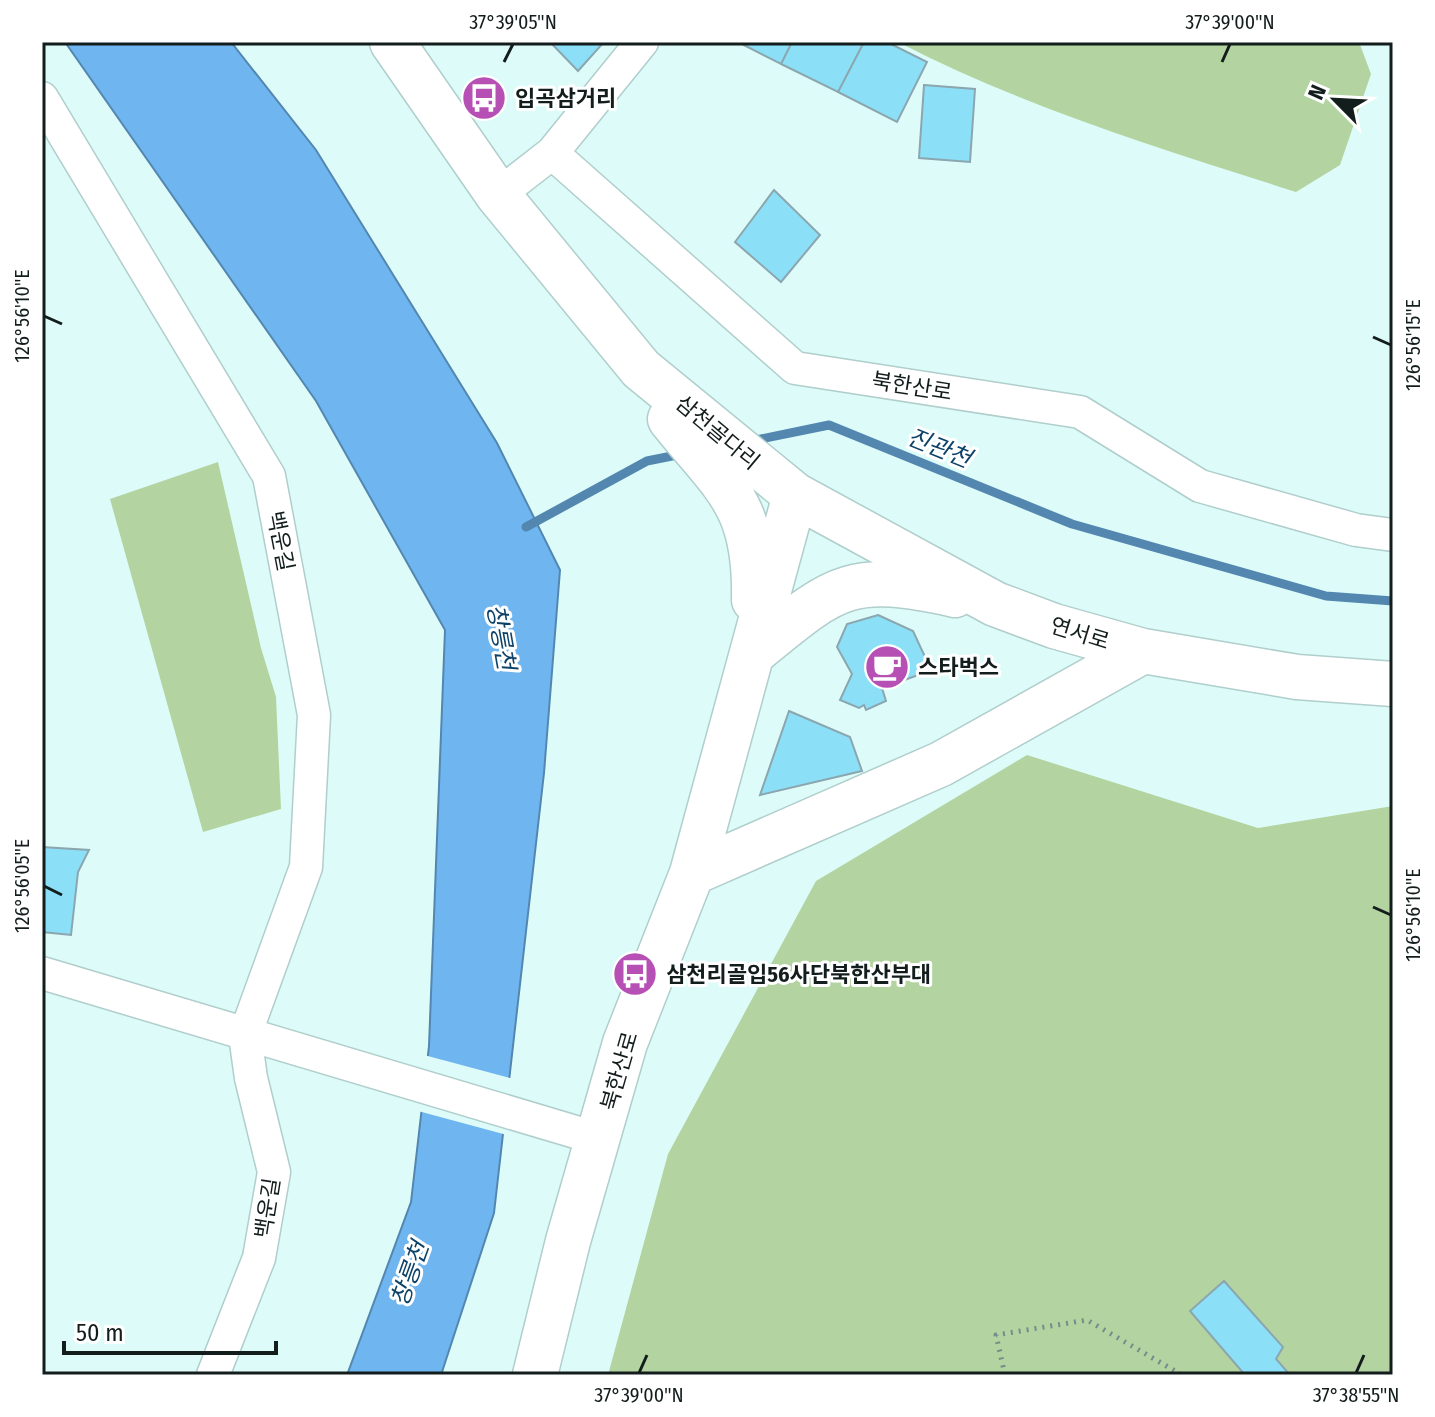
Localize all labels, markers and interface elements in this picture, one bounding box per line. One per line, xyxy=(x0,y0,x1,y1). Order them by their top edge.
text: 37°39'05"N xyxy=(469,10,557,34)
text: 37°39'00"N xyxy=(1185,10,1275,34)
north arrow xyxy=(1295,60,1375,140)
bus stop icon: 입곡삼거리 xyxy=(460,74,508,122)
text: N xyxy=(1302,81,1332,104)
place label: 입곡삼거리 xyxy=(515,85,616,112)
text: 126°56'10"E xyxy=(10,269,34,363)
text: 126°56'15"E xyxy=(1401,299,1425,391)
street label: 북한산로 xyxy=(870,367,954,406)
street label: 삼천골다리 xyxy=(670,390,765,475)
water label: 진관천 xyxy=(903,423,978,474)
street label: 백운길 xyxy=(261,509,300,573)
water label: 창릉천 xyxy=(481,602,521,675)
street label: 연서로 xyxy=(1047,612,1113,655)
cafe icon: 스타벅스 xyxy=(863,643,911,691)
place label: 스타벅스 xyxy=(918,654,999,681)
text: 126°56'05"E xyxy=(10,839,34,933)
text: 126°56'10"E xyxy=(1401,868,1425,962)
bus stop icon: 삼천리골입56사단북한산부대 xyxy=(611,950,659,998)
place label: 삼천리골입56사단북한산부대 xyxy=(666,961,931,988)
street label: 북한산로 xyxy=(595,1029,644,1114)
street label: 백운길 xyxy=(249,1176,286,1240)
water label: 창릉천 xyxy=(386,1235,435,1310)
scale bar xyxy=(64,1305,276,1355)
text: 50 m xyxy=(76,1319,124,1347)
text: 37°39'00"N xyxy=(594,1383,684,1407)
text: 37°38'55"N xyxy=(1313,1383,1399,1407)

